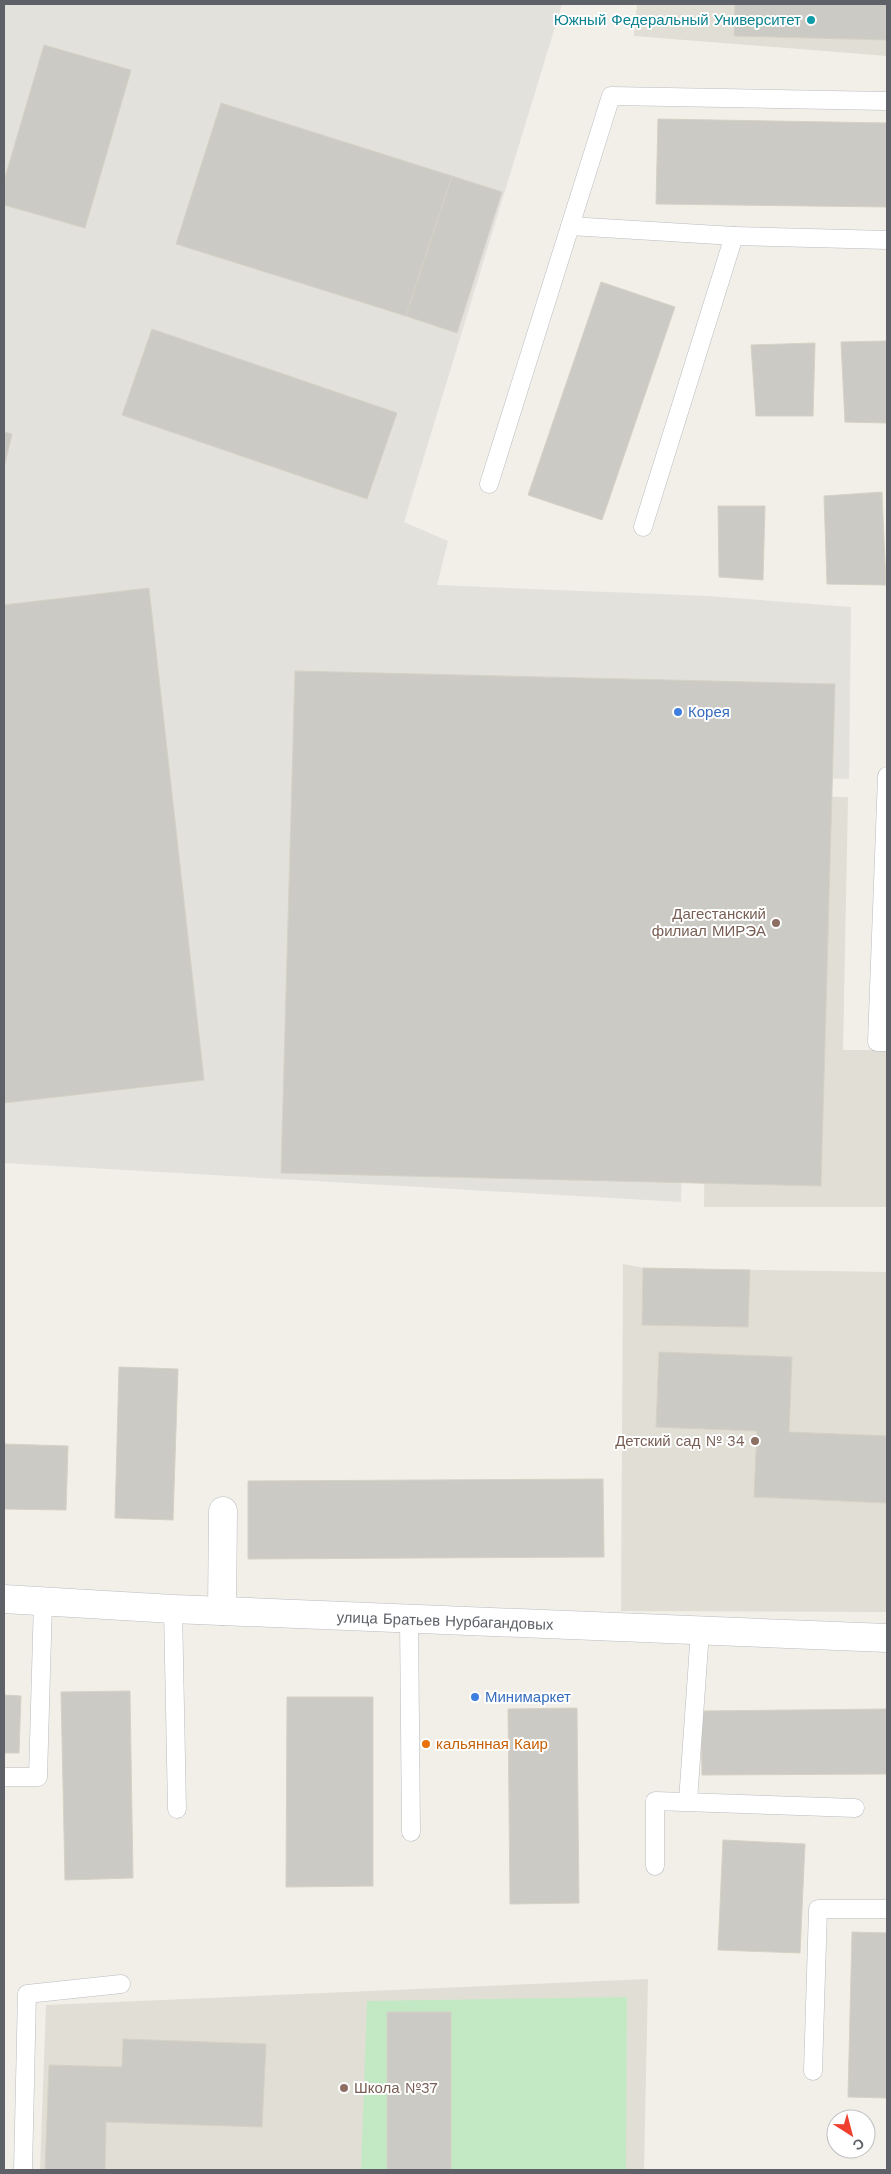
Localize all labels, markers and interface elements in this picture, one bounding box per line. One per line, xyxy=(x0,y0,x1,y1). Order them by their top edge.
place label: Южный Федеральный Университет xyxy=(554,11,801,29)
marker: Южный Федеральный Университет xyxy=(805,14,817,26)
place label: Корея xyxy=(688,703,730,721)
marker: Корея xyxy=(672,706,684,718)
place label: Дагестанский филиал МИРЭА xyxy=(652,905,766,940)
marker: Дагестанский филиал МИРЭА xyxy=(770,917,782,929)
place label: Детский сад № 34 xyxy=(615,1432,745,1450)
marker: Детский сад № 34 xyxy=(749,1435,761,1447)
street label: улица Братьев Нурбагандовых xyxy=(336,1608,554,1634)
place label: Минимаркет xyxy=(485,1688,571,1706)
marker: Минимаркет xyxy=(469,1691,481,1703)
place label: кальянная Каир xyxy=(436,1735,548,1753)
marker: кальянная Каир xyxy=(420,1738,432,1750)
place label: Школа №37 xyxy=(354,2079,438,2097)
marker: Школа №37 xyxy=(338,2082,350,2094)
north arrow xyxy=(826,2109,876,2159)
text: С xyxy=(850,2135,867,2154)

